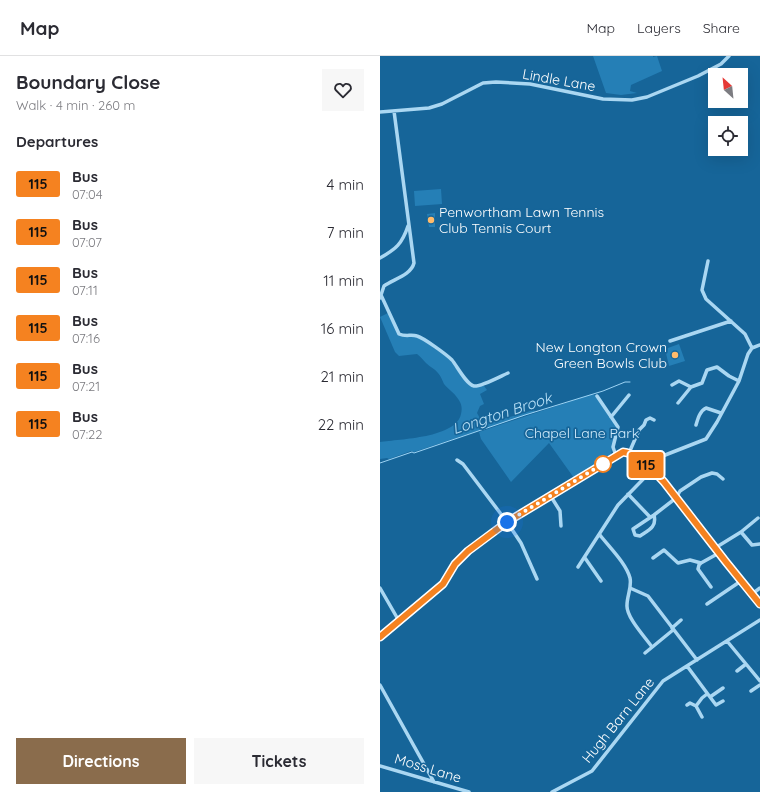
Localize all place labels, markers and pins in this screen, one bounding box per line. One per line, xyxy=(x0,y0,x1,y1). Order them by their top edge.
place label: Penwortham Lawn Tennis Club Tennis Court xyxy=(439,203,604,237)
marker: Penwortham Lawn Tennis Club Tennis Court xyxy=(426,215,436,225)
place label: New Longton Crown Green Bowls Club xyxy=(535,338,667,372)
marker: New Longton Crown Green Bowls Club xyxy=(670,350,680,360)
unlabelled marker xyxy=(594,455,612,473)

